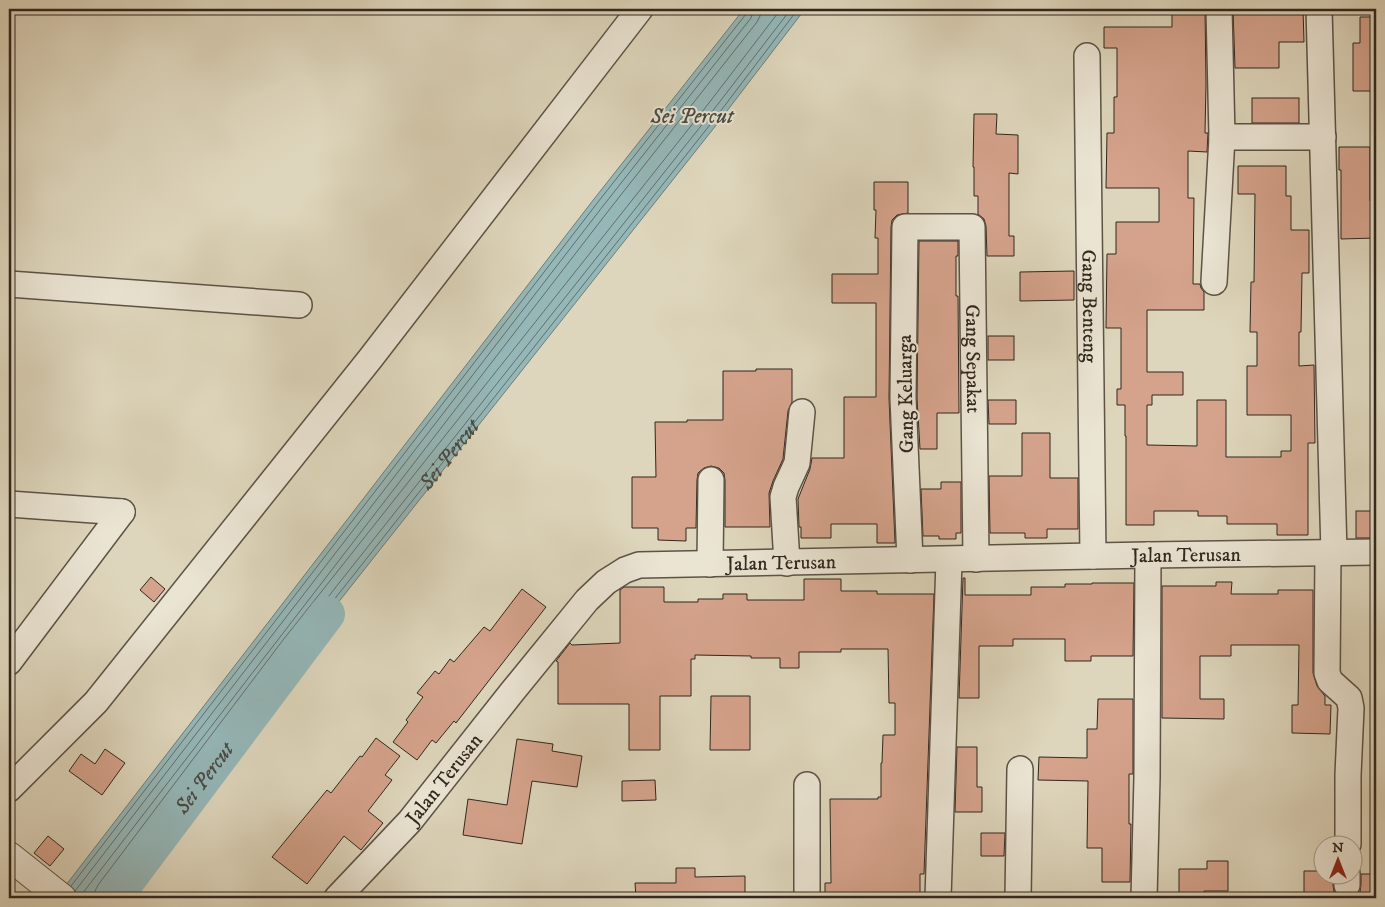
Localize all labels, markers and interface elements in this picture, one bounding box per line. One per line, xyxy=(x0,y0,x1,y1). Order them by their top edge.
water label: Sei Percut xyxy=(650,104,735,130)
street label: Gang Benteng xyxy=(1075,249,1102,363)
street label: Gang Sepakat xyxy=(959,304,985,414)
street label: Gang Keluarga xyxy=(893,334,920,454)
water label: Sei Percut xyxy=(413,413,487,496)
street label: Jalan Terusan xyxy=(1129,543,1242,569)
street label: Jalan Terusan xyxy=(724,550,837,577)
street label: Jalan Terusan xyxy=(400,729,489,832)
water label: Sei Percut xyxy=(169,736,241,820)
north arrow xyxy=(1312,834,1362,884)
text: N xyxy=(1332,839,1344,857)

